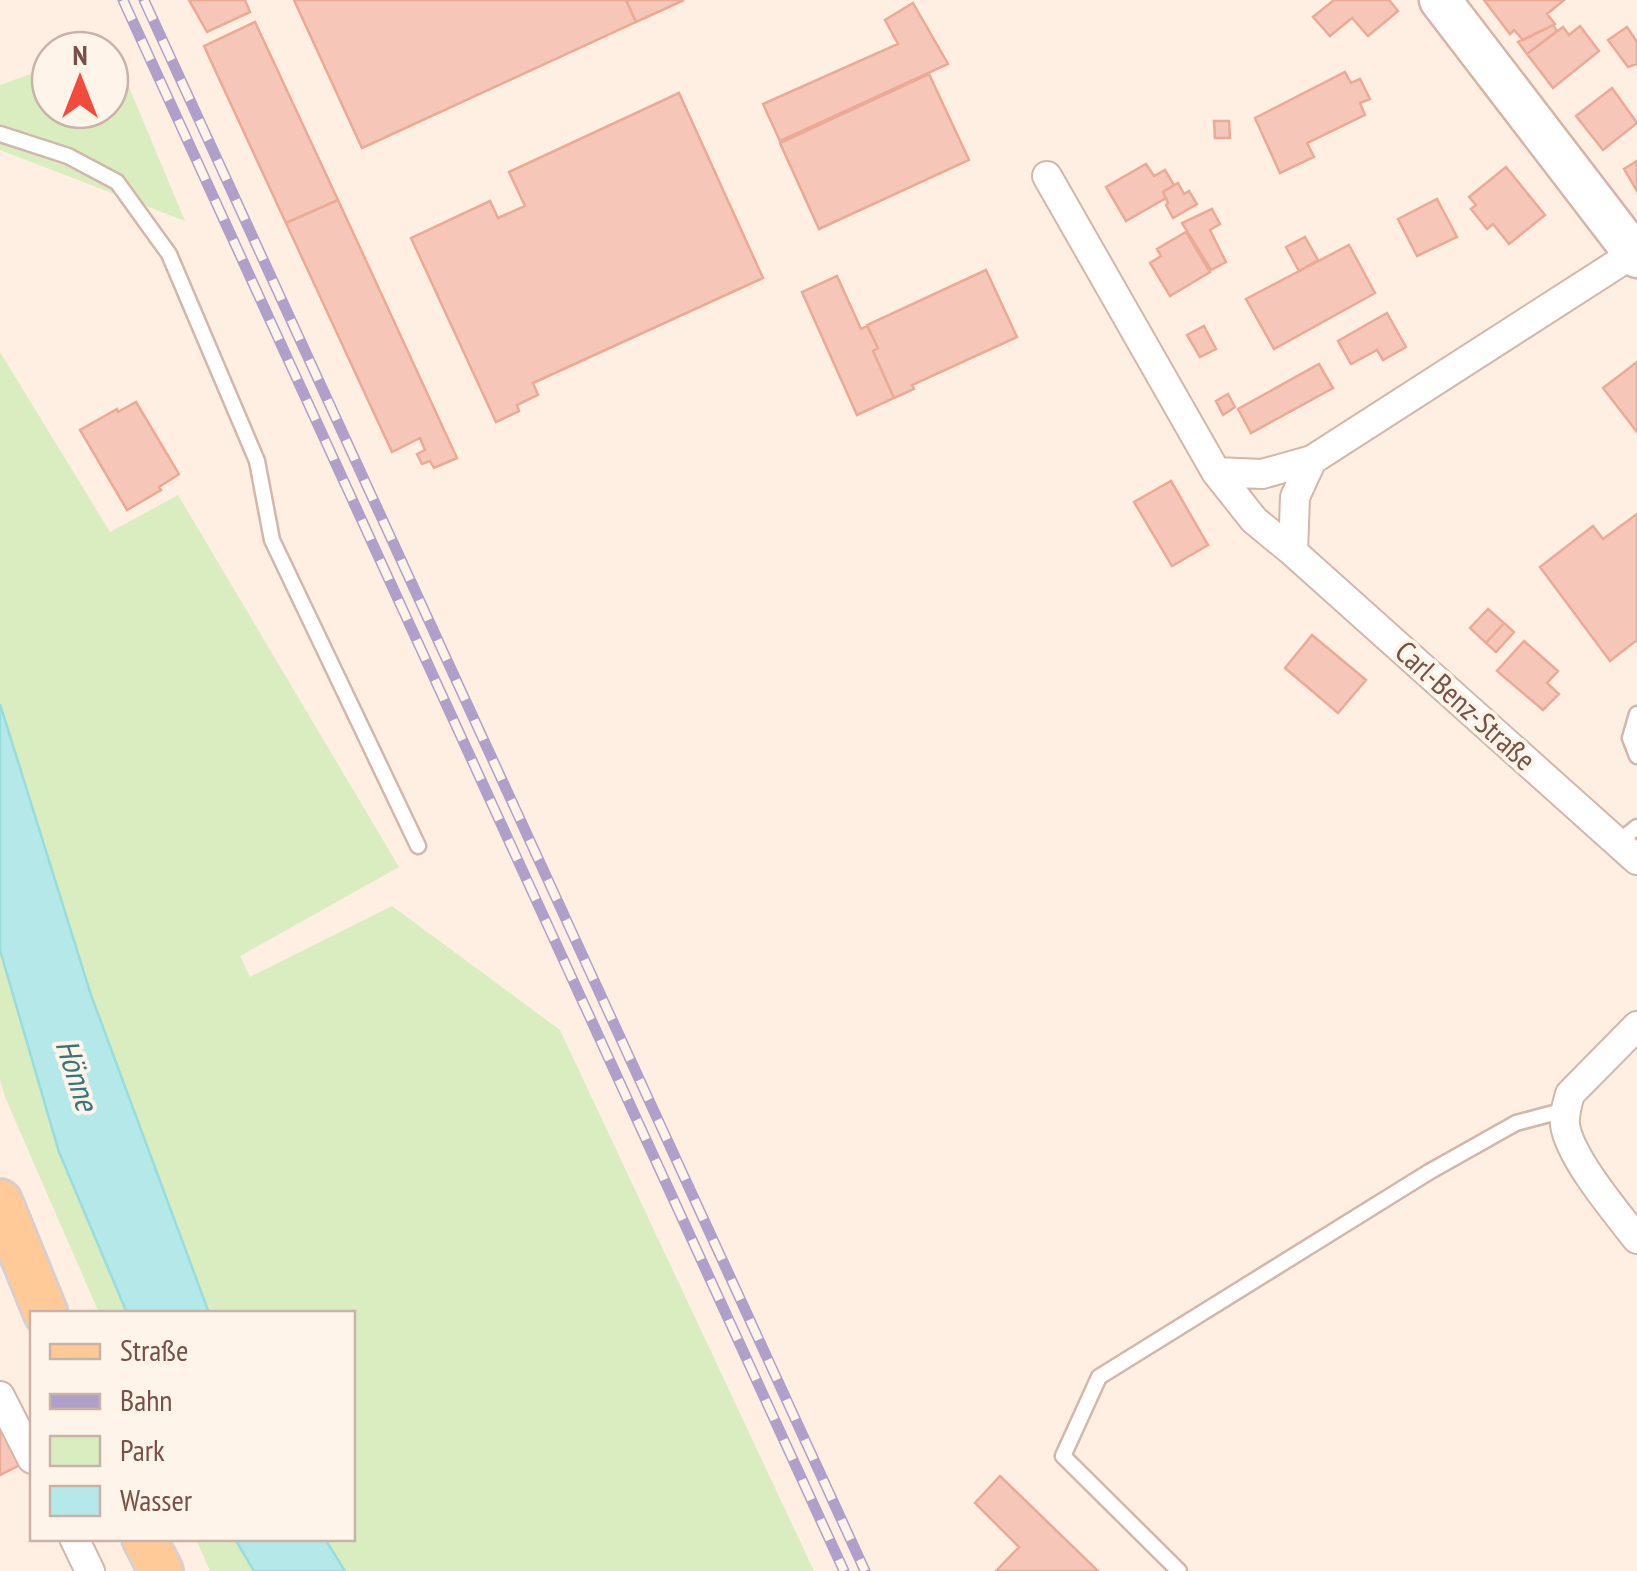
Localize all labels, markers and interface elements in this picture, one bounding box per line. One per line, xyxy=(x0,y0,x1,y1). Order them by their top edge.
north arrow xyxy=(30,30,130,130)
text: N xyxy=(72,36,88,73)
street label: Carl-Benz-Straße xyxy=(1388,632,1544,778)
water label: Hönne xyxy=(47,1034,110,1117)
legend xyxy=(30,1311,355,1541)
text: Straße xyxy=(120,1330,188,1369)
text: Bahn xyxy=(120,1380,173,1419)
text: Park xyxy=(120,1430,165,1469)
text: Wasser xyxy=(120,1480,193,1519)

